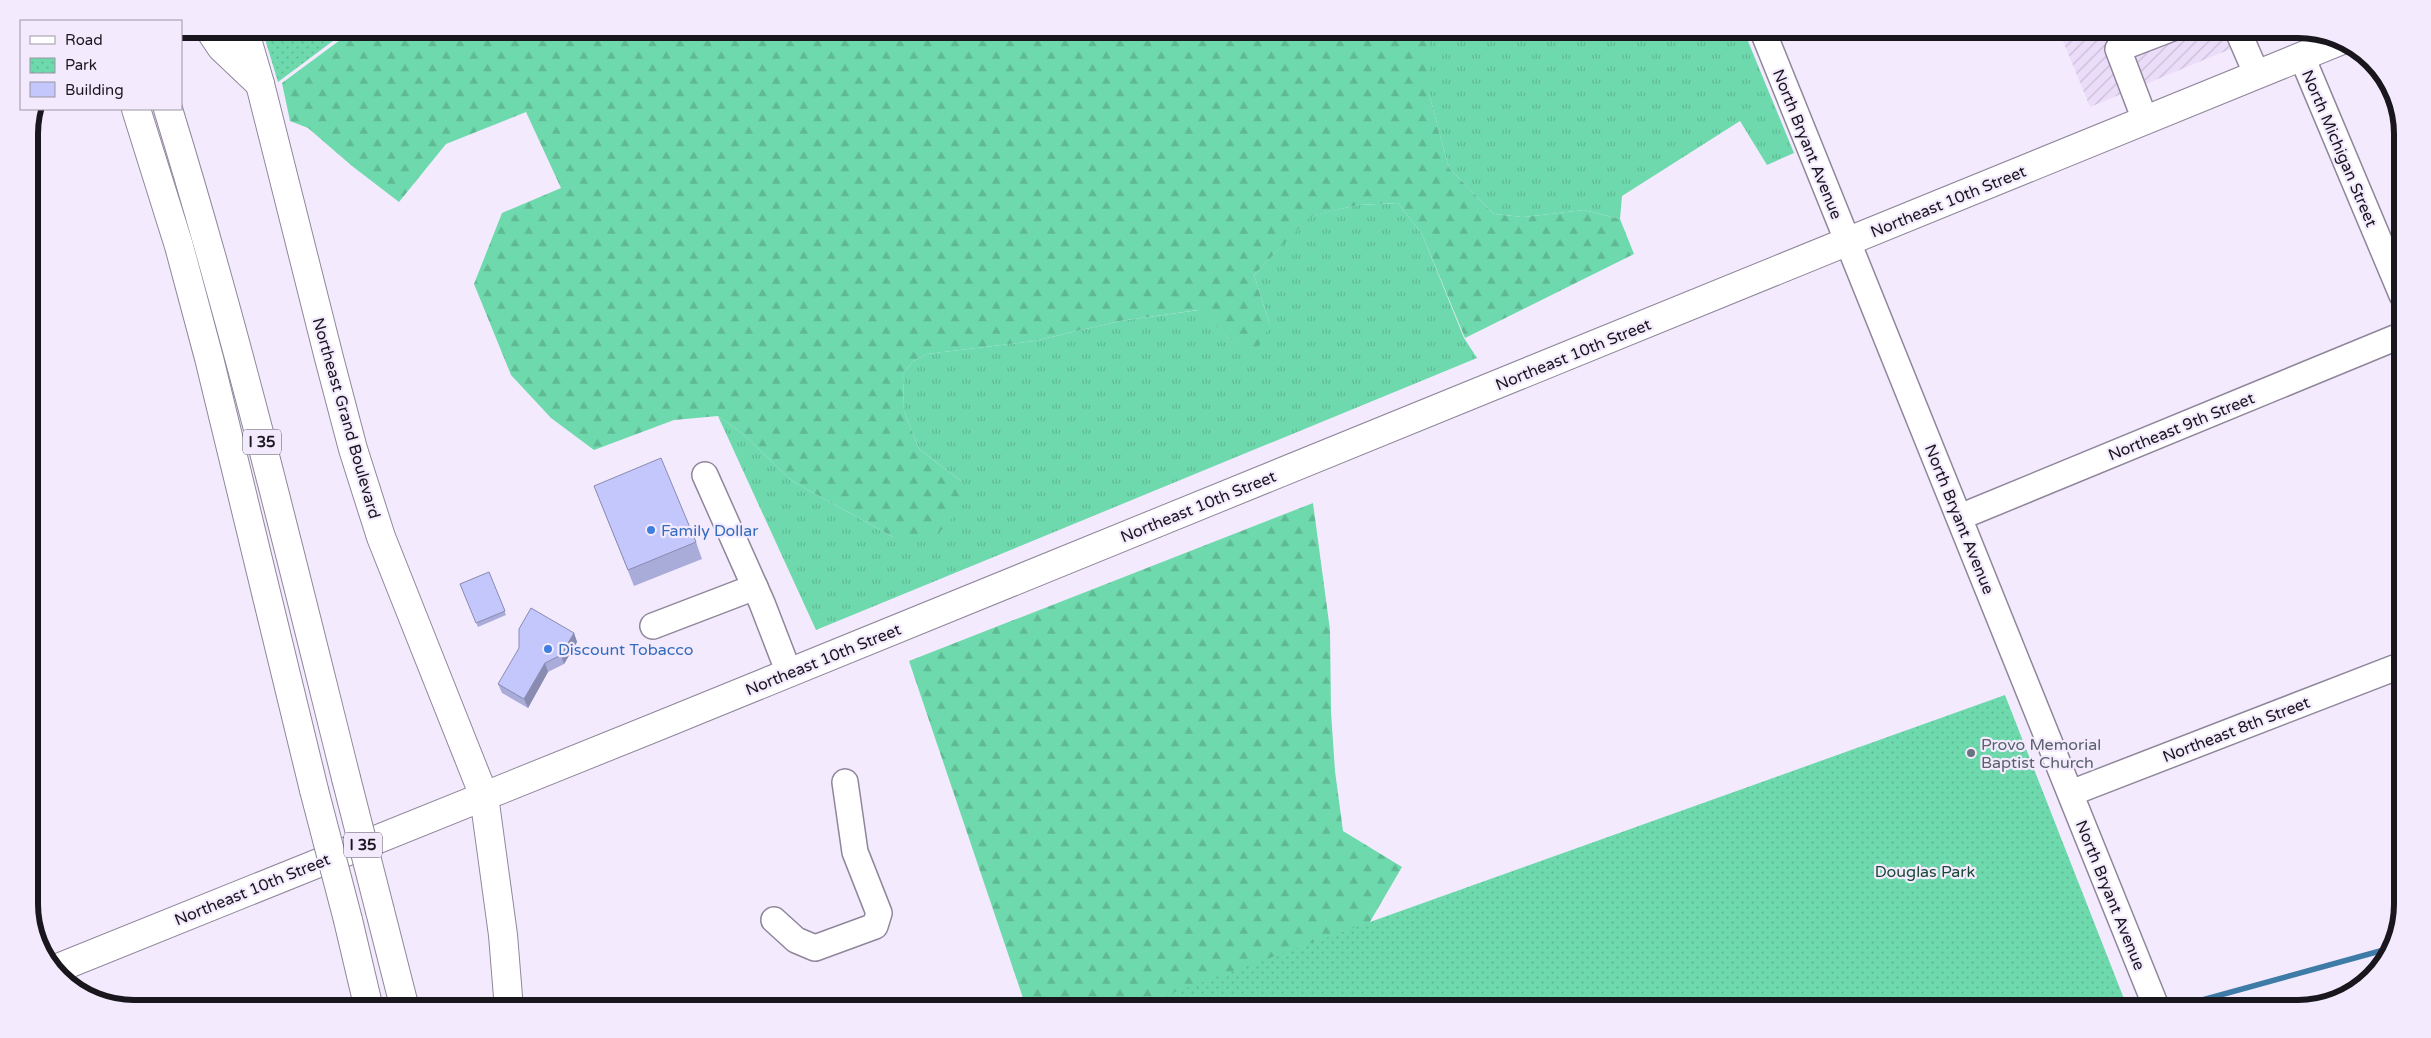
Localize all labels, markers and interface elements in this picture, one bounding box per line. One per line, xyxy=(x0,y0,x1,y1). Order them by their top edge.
legend xyxy=(20,20,182,110)
text: Road xyxy=(65,31,103,49)
text: Park xyxy=(65,56,97,74)
street label: North Bryant Avenue xyxy=(1768,66,1846,222)
street label: North Michigan Street xyxy=(2297,67,2381,230)
text: Building xyxy=(65,81,124,99)
street label: Northeast 10th Street xyxy=(1868,162,2029,242)
street label: Northeast Grand Boulevard xyxy=(308,315,384,521)
street label: Northeast 10th Street xyxy=(1493,315,1654,395)
street label: Northeast 9th Street xyxy=(2105,388,2257,465)
road number: I 35 xyxy=(243,430,281,454)
street label: North Bryant Avenue xyxy=(1920,441,1998,597)
street label: Northeast 10th Street xyxy=(1118,467,1279,547)
place label: Family Dollar xyxy=(661,521,759,541)
marker: Family Dollar xyxy=(645,524,657,536)
street label: Northeast 10th Street xyxy=(743,620,904,700)
place label: Discount Tobacco xyxy=(558,640,693,660)
marker: Discount Tobacco xyxy=(542,643,554,655)
street label: Northeast 8th Street xyxy=(2160,693,2313,767)
place label: Provo Memorial Baptist Church xyxy=(1981,735,2101,773)
marker: Provo Memorial Baptist Church xyxy=(1965,747,1977,759)
street label: North Bryant Avenue xyxy=(2071,817,2149,973)
road number: I 35 xyxy=(344,832,382,858)
street label: Northeast 10th Street xyxy=(172,850,333,930)
park label: Douglas Park xyxy=(1875,862,1975,882)

